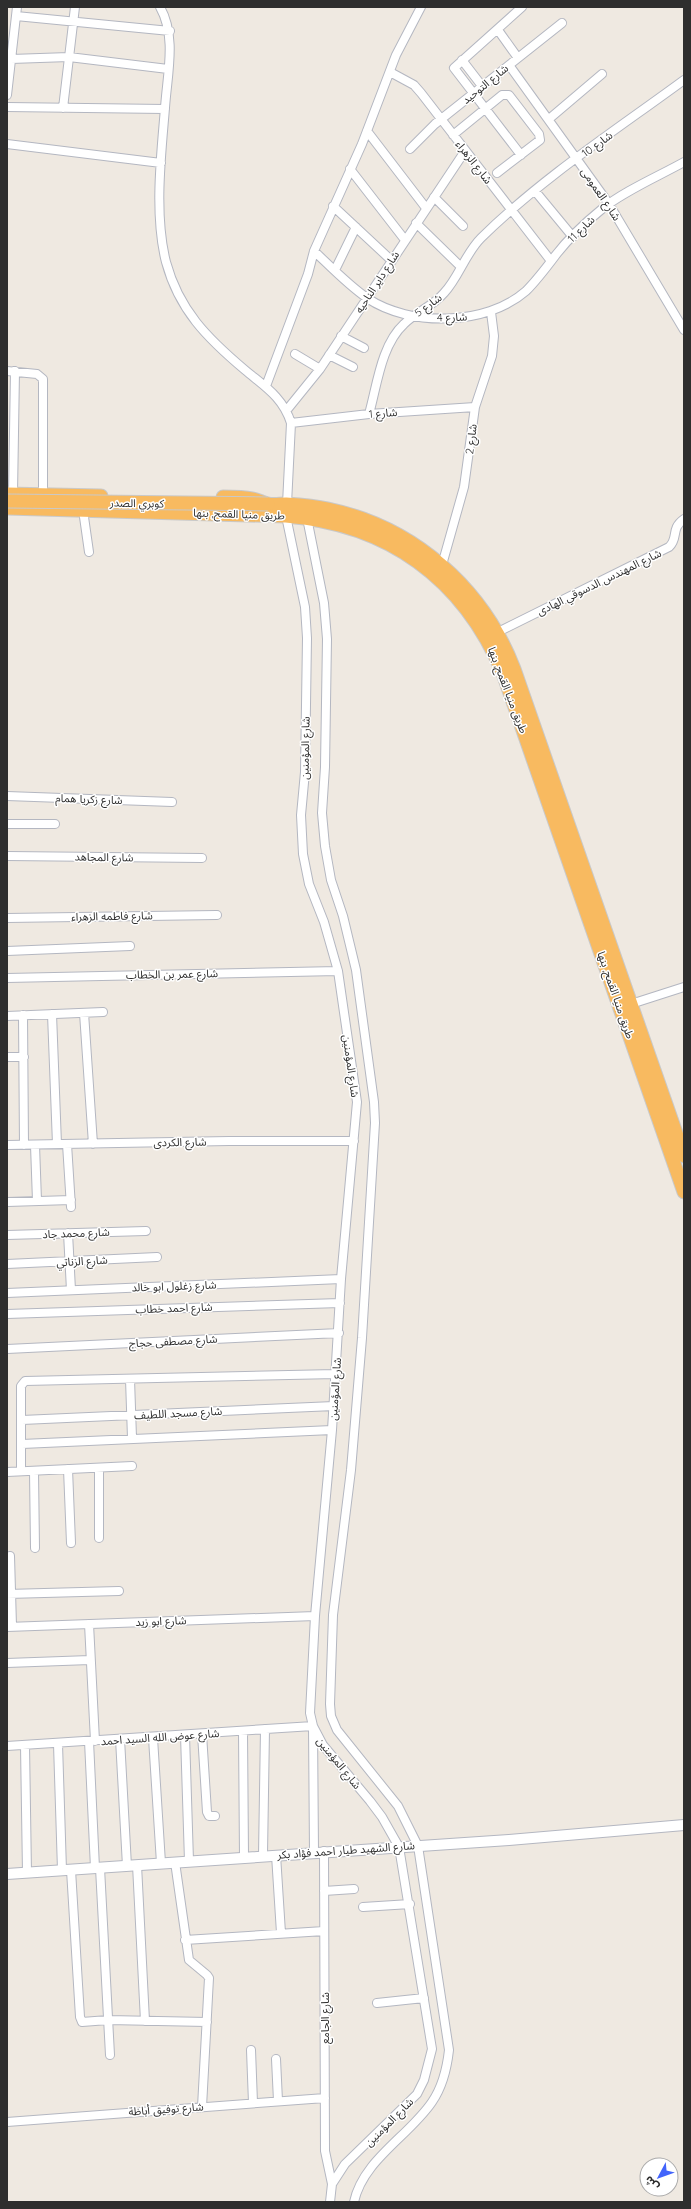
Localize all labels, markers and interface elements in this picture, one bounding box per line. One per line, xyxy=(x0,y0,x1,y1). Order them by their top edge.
street label: شارع التوحيد xyxy=(459,61,512,108)
street label: شارع 10 xyxy=(579,128,616,161)
street label: شارع الزهراء xyxy=(452,137,496,187)
street label: شارع العمومى xyxy=(577,165,624,224)
street label: شارع 11 xyxy=(564,212,599,246)
street label: شارع داير الناحيه xyxy=(352,248,403,316)
street label: شارع 5 xyxy=(412,290,445,320)
street label: شارع 4 xyxy=(437,309,468,326)
street label: شارع 1 xyxy=(368,405,398,422)
street label: شارع 2 xyxy=(462,423,481,455)
street label: كوبري الصدر xyxy=(109,496,165,513)
street label: طريق منيا القمح, بنها xyxy=(193,505,285,524)
street label: شارع المهندس الدسوقي الهادى xyxy=(534,546,665,621)
street label: طريق منيا القمح, بنها xyxy=(484,645,531,736)
street label: شارع المؤمنين xyxy=(297,716,314,780)
street label: شارع زكريا همام xyxy=(55,791,123,808)
street label: شارع المجاهد xyxy=(75,849,134,866)
street label: شارع فاطمه الزهراء xyxy=(71,908,153,925)
street label: طريق منيا القمح, بنها xyxy=(594,949,638,1041)
street label: شارع عمر بن الخطاب xyxy=(126,966,219,983)
street label: شارع المؤمنين xyxy=(339,1034,362,1099)
street label: شارع الكردى xyxy=(153,1135,207,1150)
street label: شارع محمد جاد xyxy=(42,1225,110,1242)
street label: شارع الزناتي xyxy=(56,1253,109,1272)
street label: شارع زغلول ابو خالد xyxy=(131,1278,217,1295)
street label: شارع احمد خطاب xyxy=(135,1300,213,1317)
street label: شارع مصطفى حجاج xyxy=(128,1332,218,1351)
street label: شارع المؤمنين xyxy=(326,1357,345,1421)
street label: شارع مسجد اللطيف xyxy=(134,1404,223,1423)
street label: شارع ابو زيد xyxy=(135,1613,187,1630)
street label: شارع عوض الله السيد احمد xyxy=(100,1726,220,1749)
street label: شارع المؤمنين xyxy=(313,1734,365,1793)
street label: شارع الشهيد طيار احمد فؤاد بكر xyxy=(276,1838,416,1863)
street label: شارع الجامع xyxy=(318,1992,333,2044)
street label: شارع المؤمنين xyxy=(362,2094,417,2150)
street label: شارع توفيق أباظة xyxy=(128,2099,205,2120)
north arrow xyxy=(639,2157,679,2197)
text: ش xyxy=(641,2173,662,2194)

